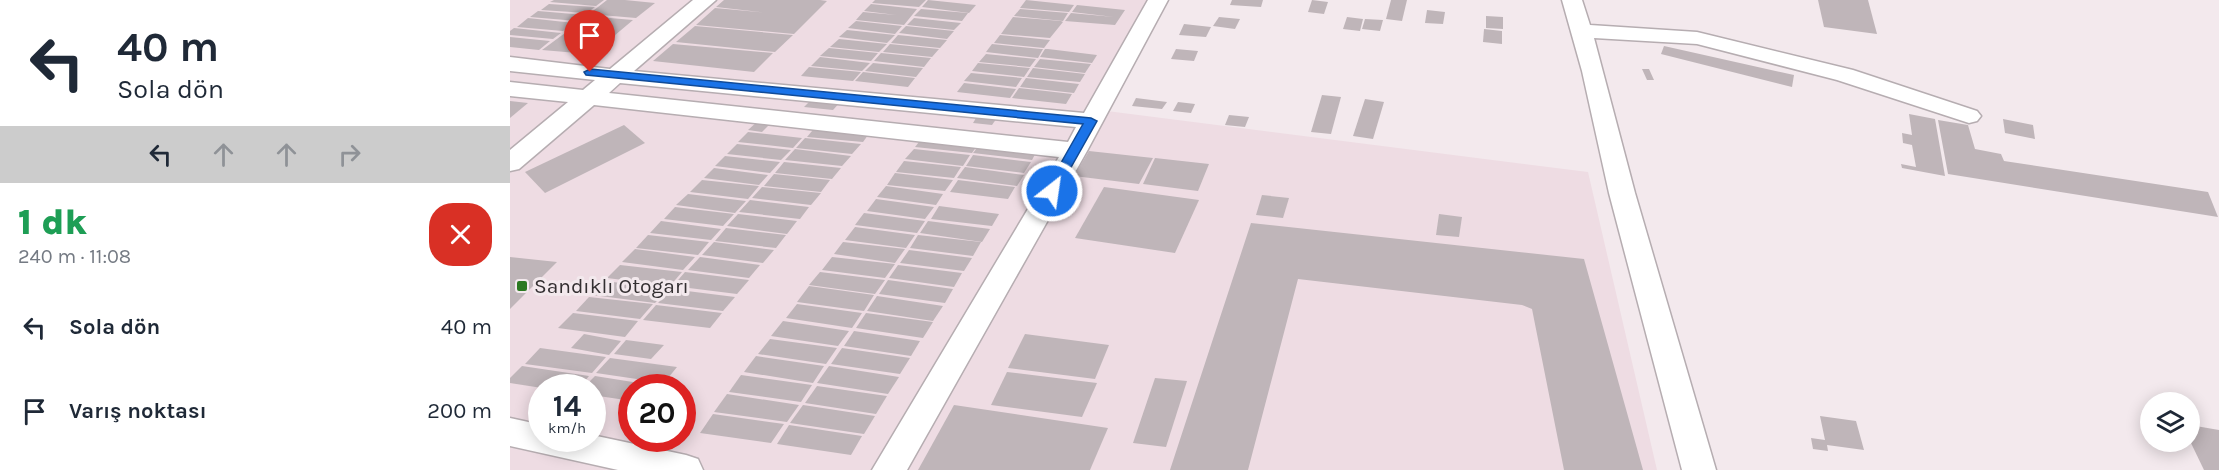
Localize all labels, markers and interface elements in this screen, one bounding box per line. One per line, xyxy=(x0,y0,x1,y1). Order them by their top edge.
pin xyxy=(564,10,615,72)
icon: arrive xyxy=(573,19,606,52)
text: 40 m xyxy=(117,22,219,72)
icon: left xyxy=(18,24,96,102)
text: Sola dön xyxy=(117,73,224,105)
icon: left xyxy=(144,138,177,171)
icon: ahead xyxy=(207,138,240,171)
icon: ahead xyxy=(270,138,303,171)
icon: right xyxy=(333,138,366,171)
position arrow xyxy=(1020,159,1084,223)
text: 1 dk xyxy=(18,201,87,243)
button: close xyxy=(429,203,492,266)
text: 240 m · 11:08 xyxy=(18,245,131,268)
place label: Sandıklı Otogarı xyxy=(534,274,689,298)
marker: Sandıklı Otogarı xyxy=(515,279,529,293)
icon: left xyxy=(18,311,51,344)
text: Sola dön xyxy=(69,314,160,340)
text: 40 m xyxy=(441,314,492,340)
speed limit sign: 20 xyxy=(618,374,696,452)
text: 14 xyxy=(553,388,581,424)
map controls xyxy=(2140,392,2200,452)
button: layers xyxy=(2140,392,2200,452)
icon: arrive xyxy=(18,395,51,428)
text: Varış noktası xyxy=(69,398,207,424)
text: 200 m xyxy=(427,398,492,424)
text: km/h xyxy=(548,419,586,437)

